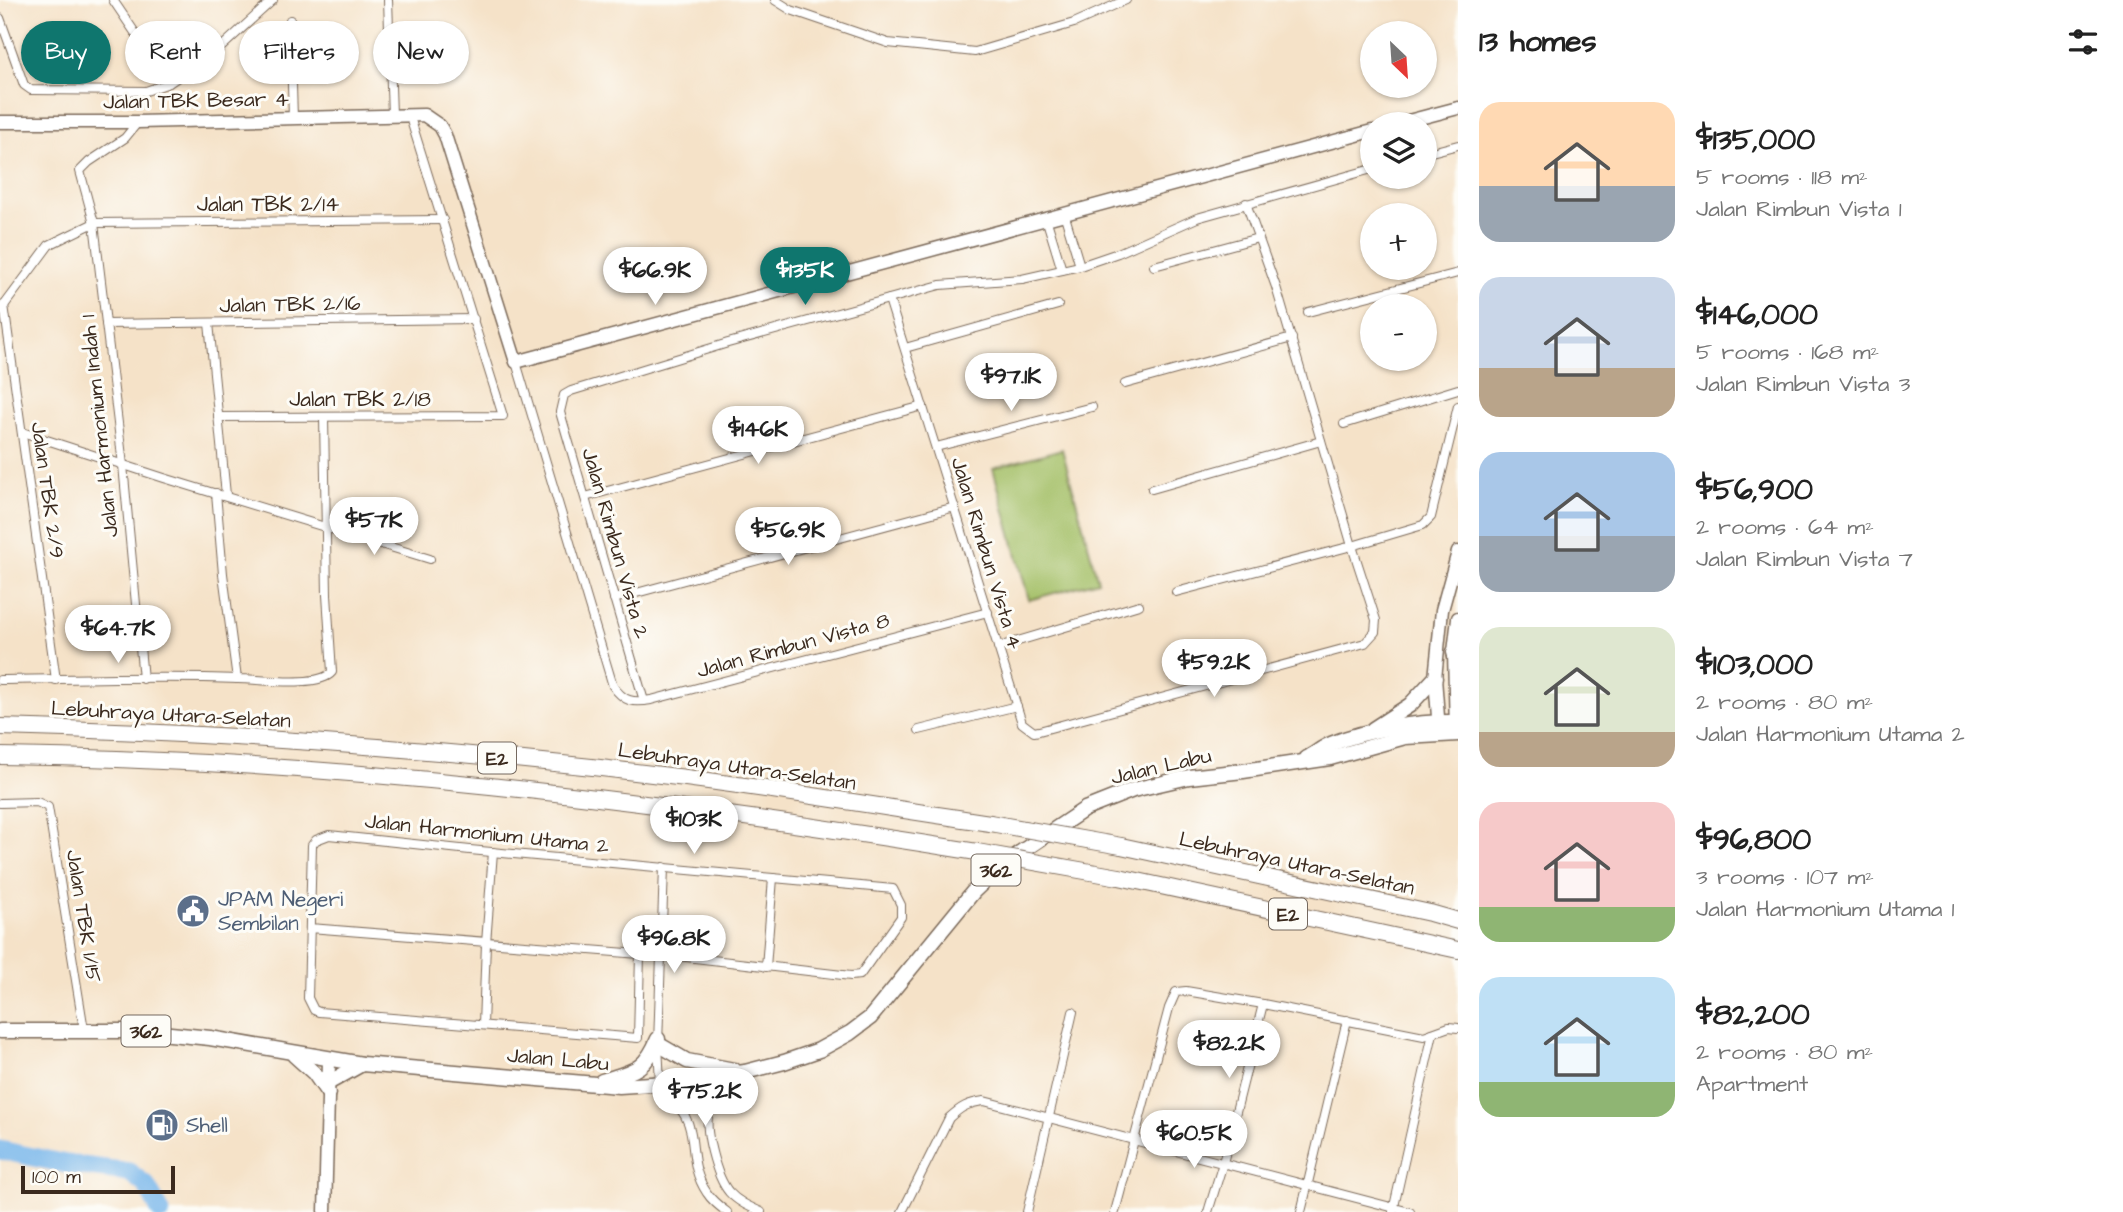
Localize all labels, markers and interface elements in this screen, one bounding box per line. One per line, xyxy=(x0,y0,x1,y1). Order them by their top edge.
chip: Buy xyxy=(21,21,111,84)
chip: Rent xyxy=(125,21,225,84)
chip: Filters xyxy=(239,21,359,84)
chip: New xyxy=(373,21,469,84)
north arrow xyxy=(1360,21,1437,98)
map controls xyxy=(1360,21,1437,371)
text: 13 homes xyxy=(1479,21,1596,63)
icon: filters xyxy=(2064,23,2102,61)
street label: Jalan TBK Besar 4 xyxy=(103,84,289,117)
button: layers xyxy=(1360,112,1437,189)
text: $135,000 xyxy=(1696,119,1815,161)
icon: home xyxy=(1535,130,1619,214)
text: 5 rooms · 118 m² xyxy=(1696,161,1868,193)
street label: Jalan TBK 2/14 xyxy=(197,190,339,219)
text: Jalan Rimbun Vista 1 xyxy=(1696,193,1902,225)
button: + xyxy=(1360,203,1437,280)
pin: $66.9K xyxy=(598,247,712,307)
pin: $135K xyxy=(756,247,854,307)
text: $66.9K xyxy=(619,254,691,286)
text: $135K xyxy=(776,254,834,286)
street label: Jalan TBK 2/16 xyxy=(219,289,361,320)
button: − xyxy=(1360,294,1437,371)
text: $146,000 xyxy=(1696,294,1818,336)
icon: home xyxy=(1535,305,1619,389)
street label: Jalan Harmonium Indah 1 xyxy=(73,313,126,539)
text: 5 rooms · 168 m² xyxy=(1696,336,1879,368)
pin: $97.1K xyxy=(954,354,1068,413)
text: $97.1K xyxy=(981,360,1041,392)
text: Jalan Rimbun Vista 3 xyxy=(1696,368,1910,400)
street label: Jalan TBK 2/18 xyxy=(289,385,431,414)
pin: $146K xyxy=(709,406,807,466)
text: $146K xyxy=(728,413,788,445)
street label: Jalan TBK 2/9 xyxy=(24,420,71,560)
street label: Jalan Rimbun Vista 2 xyxy=(574,444,657,642)
street label: Jalan Rimbun Vista 4 xyxy=(944,454,1030,653)
text: $56,900 xyxy=(1696,469,1813,511)
icon: home xyxy=(1535,480,1619,564)
pin: $57K xyxy=(333,498,415,557)
text: $57K xyxy=(345,504,403,536)
pin: $56.9K xyxy=(731,508,845,567)
text: 2 rooms · 64 m² xyxy=(1696,511,1874,543)
text: $56.9K xyxy=(751,514,825,546)
text: Jalan Rimbun Vista 7 xyxy=(1696,543,1913,575)
pin: $64.7K xyxy=(61,606,175,665)
street label: Jalan Rimbun Vista 8 xyxy=(693,606,893,685)
text: $64.7K xyxy=(81,612,155,644)
pin: $59.2K xyxy=(1157,640,1271,699)
text: $103,000 xyxy=(1696,644,1813,686)
text: $59.2K xyxy=(1178,646,1250,678)
icon: home xyxy=(1535,655,1619,739)
text: 2 rooms · 80 m² xyxy=(1696,686,1873,718)
street label: Lebuhraya Utara–Selatan xyxy=(50,694,292,737)
text: Jalan Harmonium Utama 2 xyxy=(1696,718,1965,750)
street label: Lebuhraya Utara–Selatan xyxy=(616,735,858,800)
street label: Jalan Labu xyxy=(1108,741,1215,792)
road number: E2 xyxy=(478,743,516,774)
pin: $103K xyxy=(645,796,743,856)
text: $103K xyxy=(666,803,722,835)
street label: Jalan Harmonium Utama 2 xyxy=(363,806,610,861)
text: $96,800 xyxy=(1696,819,1811,861)
street label: Lebuhraya Utara–Selatan xyxy=(1176,824,1417,905)
icon: home xyxy=(1535,830,1619,914)
street label: Jalan TBK 1/15 xyxy=(59,848,108,984)
road number: 362 xyxy=(972,855,1020,886)
text: 3 rooms · 107 m² xyxy=(1696,861,1874,893)
place label: JPAM Negeri Sembilan xyxy=(218,885,343,938)
public building icon: JPAM Negeri Sembilan xyxy=(174,892,212,930)
text: Jalan Harmonium Utama 1 xyxy=(1696,893,1955,925)
road number: E2 xyxy=(1269,898,1307,930)
pin: $96.8K xyxy=(617,916,731,975)
text: $96.8K xyxy=(638,922,710,954)
text: $82,200 xyxy=(1696,994,1810,1036)
icon: home xyxy=(1535,1005,1619,1089)
road number: 362 xyxy=(122,1015,170,1046)
pin: $82.2K xyxy=(1172,1020,1286,1080)
text: $82.2K xyxy=(1193,1027,1265,1059)
text: 2 rooms · 80 m² xyxy=(1696,1036,1873,1068)
street label: Jalan Labu xyxy=(506,1041,611,1078)
pin: $75.2K xyxy=(648,1068,762,1128)
text: Apartment xyxy=(1696,1068,1808,1100)
text: $75.2K xyxy=(668,1075,742,1107)
fuel station icon: Shell xyxy=(143,1106,181,1144)
pin: $60.5K xyxy=(1137,1110,1251,1170)
place label: Shell xyxy=(186,1111,228,1140)
text: $60.5K xyxy=(1156,1117,1232,1149)
scale bar xyxy=(21,1163,175,1195)
text: 100 m xyxy=(32,1164,81,1191)

